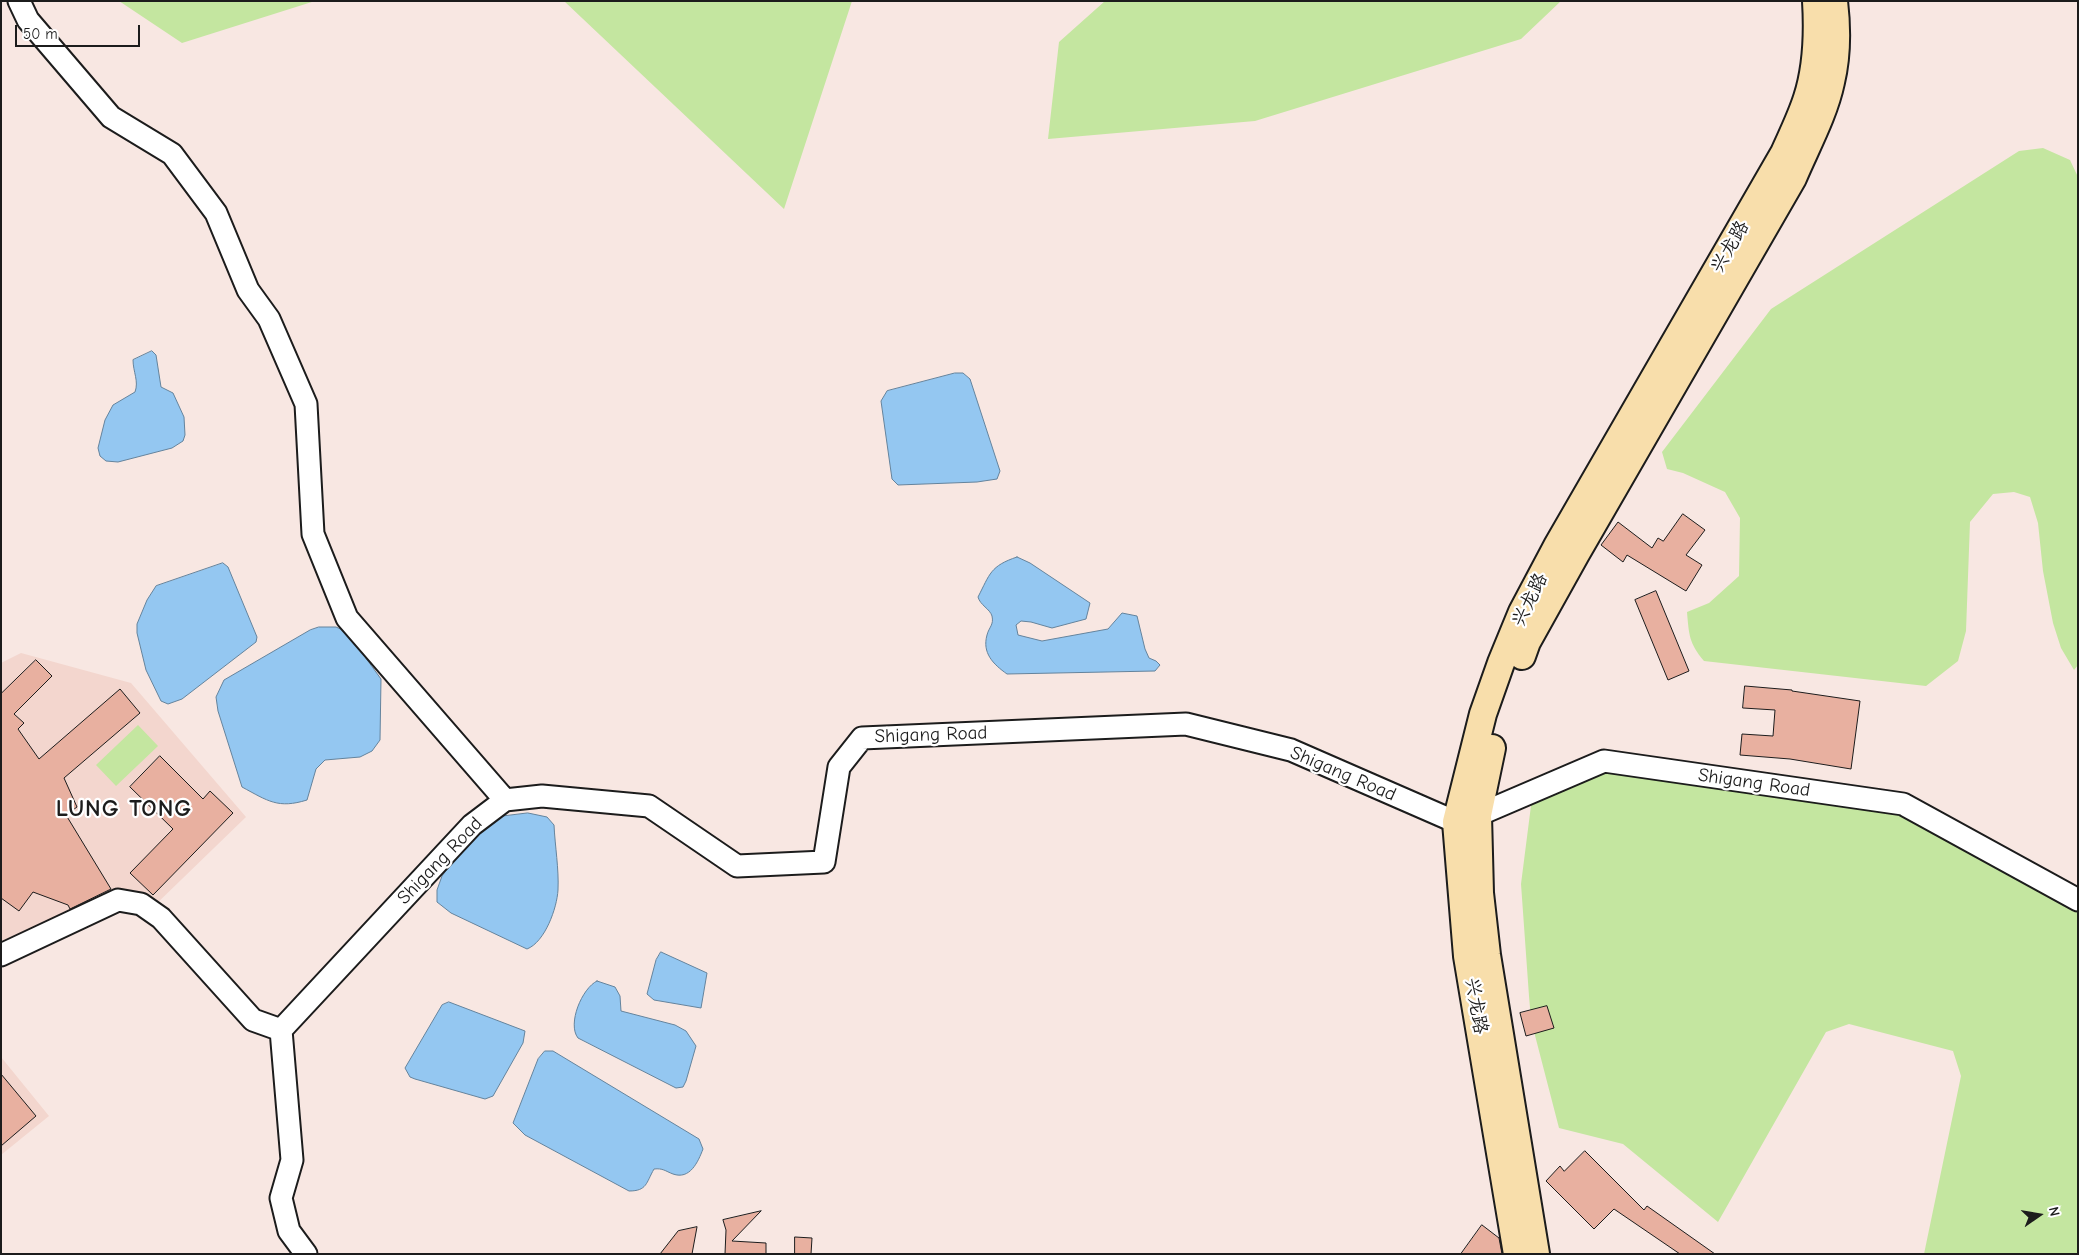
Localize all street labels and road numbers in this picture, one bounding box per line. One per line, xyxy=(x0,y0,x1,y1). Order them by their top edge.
street label: 兴龙路 xyxy=(1706,217,1754,277)
street label: 兴龙路 xyxy=(1507,569,1553,631)
street label: Shigang Road xyxy=(874,722,988,748)
street label: Shigang Road xyxy=(1287,741,1399,807)
street label: Shigang Road xyxy=(1697,764,1811,802)
street label: Shigang Road xyxy=(393,813,487,909)
street label: 兴龙路 xyxy=(1460,976,1492,1036)

